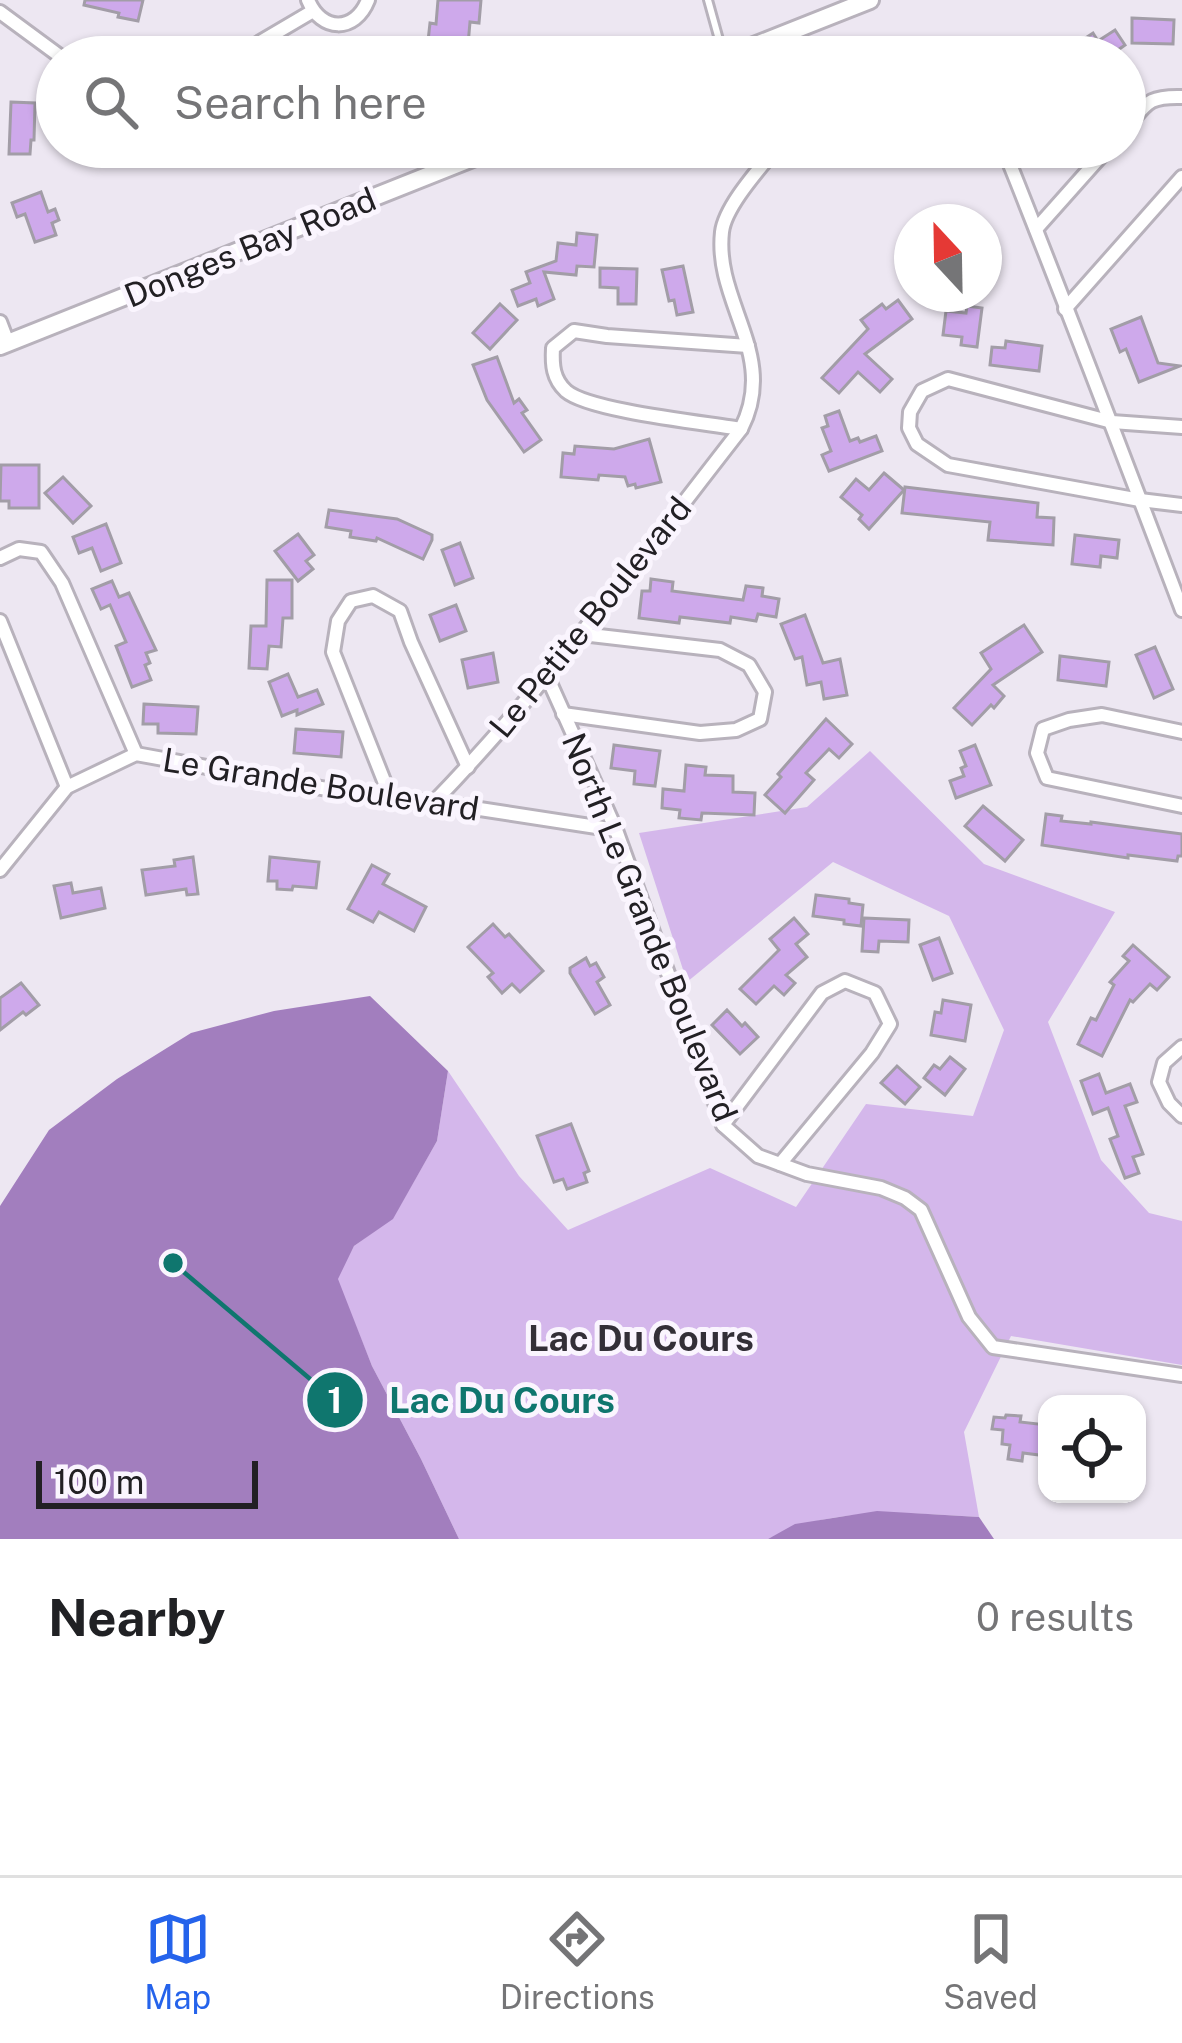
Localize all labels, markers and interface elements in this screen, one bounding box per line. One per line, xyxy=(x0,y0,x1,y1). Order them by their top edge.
search box xyxy=(36,36,1146,168)
icon: search xyxy=(78,69,144,135)
text: Search here xyxy=(174,76,427,129)
street label: Donges Bay Road xyxy=(119,179,381,315)
north arrow xyxy=(894,204,1002,312)
street label: Le Petite Boulevard xyxy=(481,489,699,745)
street label: North Le Grande Boulevard xyxy=(555,727,745,1127)
street label: Le Grande Boulevard xyxy=(160,740,482,828)
district label: Lac Du Cours xyxy=(528,1317,754,1359)
callout: Lac Du Cours xyxy=(305,1364,639,1436)
text: 1 xyxy=(327,1379,343,1421)
text: Lac Du Cours xyxy=(389,1379,615,1421)
map controls xyxy=(1038,1395,1146,1503)
button: locate xyxy=(1038,1395,1146,1503)
scale bar xyxy=(36,1455,258,1508)
text: 100 m xyxy=(54,1463,144,1501)
text: Nearby xyxy=(48,1588,225,1647)
text: 0 results xyxy=(976,1594,1134,1640)
tab: Map xyxy=(144,1906,211,2016)
tab: Directions xyxy=(500,1906,655,2016)
tab: Saved xyxy=(943,1906,1038,2016)

